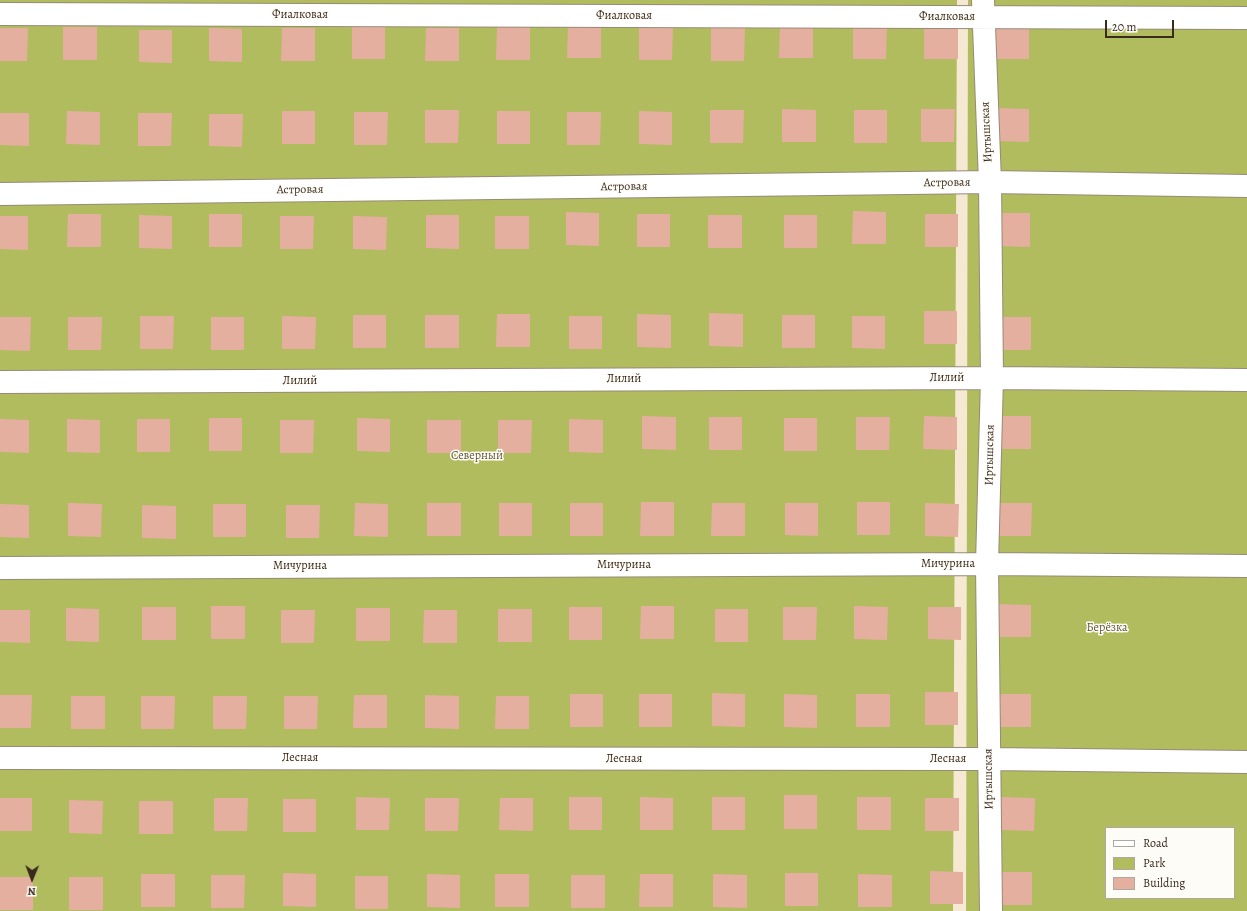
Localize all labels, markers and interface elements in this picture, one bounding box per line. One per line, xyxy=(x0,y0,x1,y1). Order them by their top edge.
street label: Фиалковая xyxy=(272,8,328,22)
street label: Фиалковая xyxy=(596,9,652,23)
street label: Фиалковая xyxy=(919,10,975,24)
scale bar xyxy=(1107,12,1176,38)
text: 20 m xyxy=(1112,19,1136,35)
street label: Иртышская xyxy=(978,101,996,163)
street label: Астровая xyxy=(923,175,971,191)
street label: Астровая xyxy=(600,179,648,195)
street label: Астровая xyxy=(276,182,324,198)
street label: Лилий xyxy=(930,371,964,385)
street label: Лилий xyxy=(607,372,641,386)
street label: Лилий xyxy=(283,374,317,388)
street label: Иртышская xyxy=(982,424,998,486)
park label: Северный xyxy=(451,449,503,463)
street label: Мичурина xyxy=(921,557,975,571)
street label: Мичурина xyxy=(597,558,651,572)
street label: Мичурина xyxy=(273,559,327,573)
park label: Берёзка xyxy=(1086,621,1128,635)
street label: Иртышская xyxy=(981,748,997,810)
street label: Лесная xyxy=(282,751,318,765)
street label: Лесная xyxy=(606,752,642,766)
street label: Лесная xyxy=(930,752,966,766)
legend xyxy=(1105,827,1235,899)
text: Road xyxy=(1143,835,1168,851)
text: Park xyxy=(1143,855,1166,871)
north arrow xyxy=(12,859,52,899)
text: Building xyxy=(1143,875,1185,891)
text: N xyxy=(28,884,36,899)

